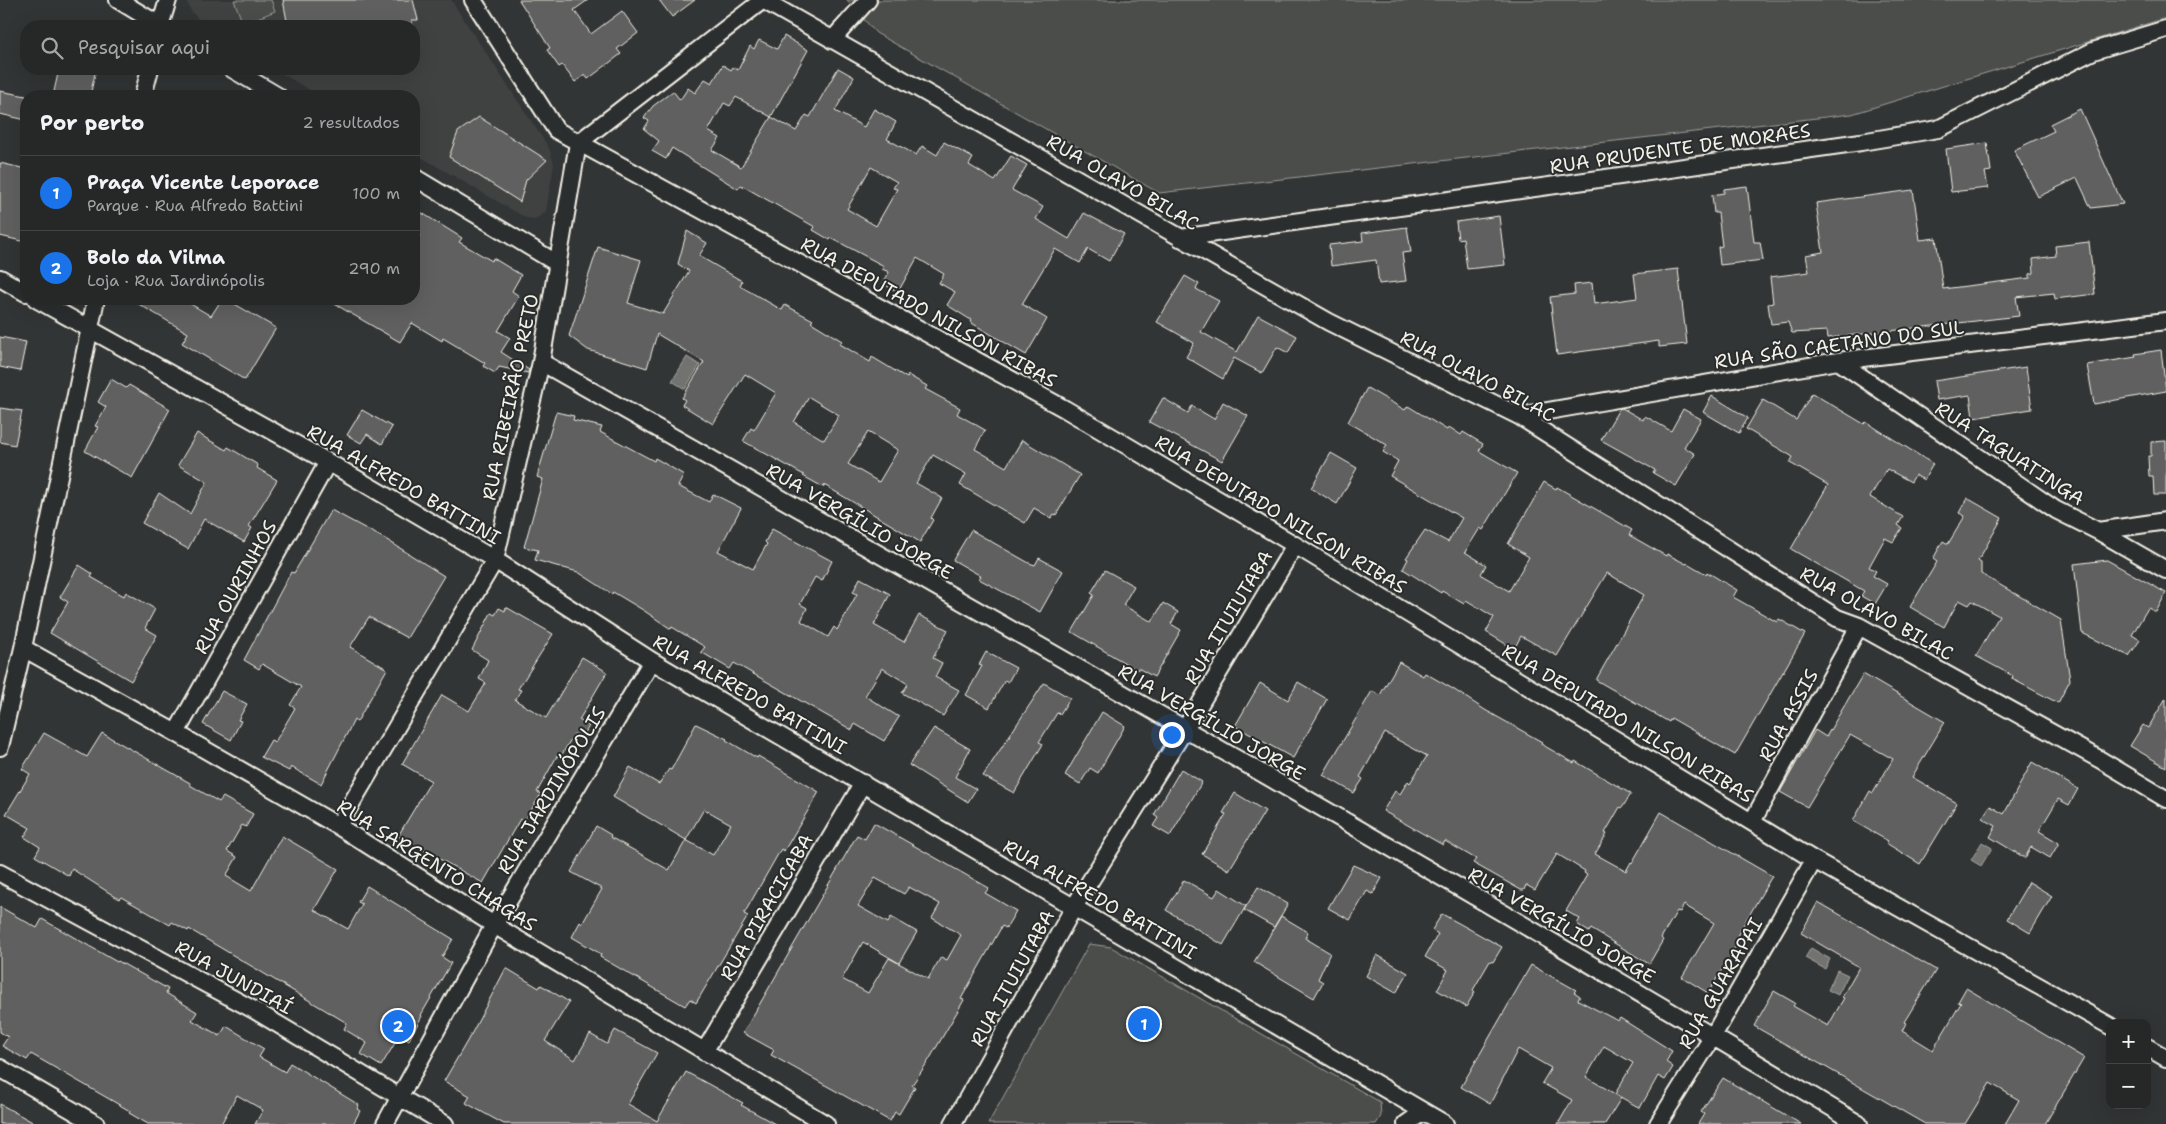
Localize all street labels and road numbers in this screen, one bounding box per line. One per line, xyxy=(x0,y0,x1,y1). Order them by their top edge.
street label: RUA PRUDENTE DE MORAES xyxy=(1548,118,1812,179)
street label: RUA OLAVO BILAC xyxy=(1042,129,1203,236)
street label: RUA DEPUTADO NILSON RIBAS xyxy=(796,231,1061,393)
street label: RUA RIBEIRÃO PRETO xyxy=(475,291,545,503)
street label: RUA SÃO CAETANO DO SUL xyxy=(1713,314,1965,374)
street label: RUA OLAVO BILAC xyxy=(1396,325,1560,428)
street label: RUA TAGUATINGA xyxy=(1930,396,2089,511)
street label: RUA ALFREDO BATTINI xyxy=(303,419,505,550)
street label: RUA DEPUTADO NILSON RIBAS xyxy=(1150,429,1411,600)
street label: RUA VERGÍLIO JORGE xyxy=(762,457,958,585)
street label: RUA OURINHOS xyxy=(188,516,282,658)
street label: RUA ITUIUTABA xyxy=(1178,545,1278,689)
street label: RUA OLAVO BILAC xyxy=(1796,561,1958,666)
street label: RUA ALFREDO BATTINI xyxy=(649,629,851,760)
street label: RUA DEPUTADO NILSON RIBAS xyxy=(1497,638,1758,809)
street label: RUA VERGÍLIO JORGE xyxy=(1114,658,1310,786)
street label: RUA ASSIS xyxy=(1753,665,1824,766)
street label: RUA JARDINÓPOLIS xyxy=(491,701,611,879)
street label: RUA SARGENTO CHAGAS xyxy=(332,794,541,937)
street label: RUA PIRACICABA xyxy=(714,829,819,985)
street label: RUA ALFREDO BATTINI xyxy=(999,834,1201,965)
street label: RUA VERGÍLIO JORGE xyxy=(1464,861,1660,989)
street label: RUA ITUIUTABA xyxy=(965,905,1060,1051)
street label: RUA GUARAPAI xyxy=(1673,913,1768,1053)
street label: RUA JUNDIAÍ xyxy=(171,934,297,1020)

